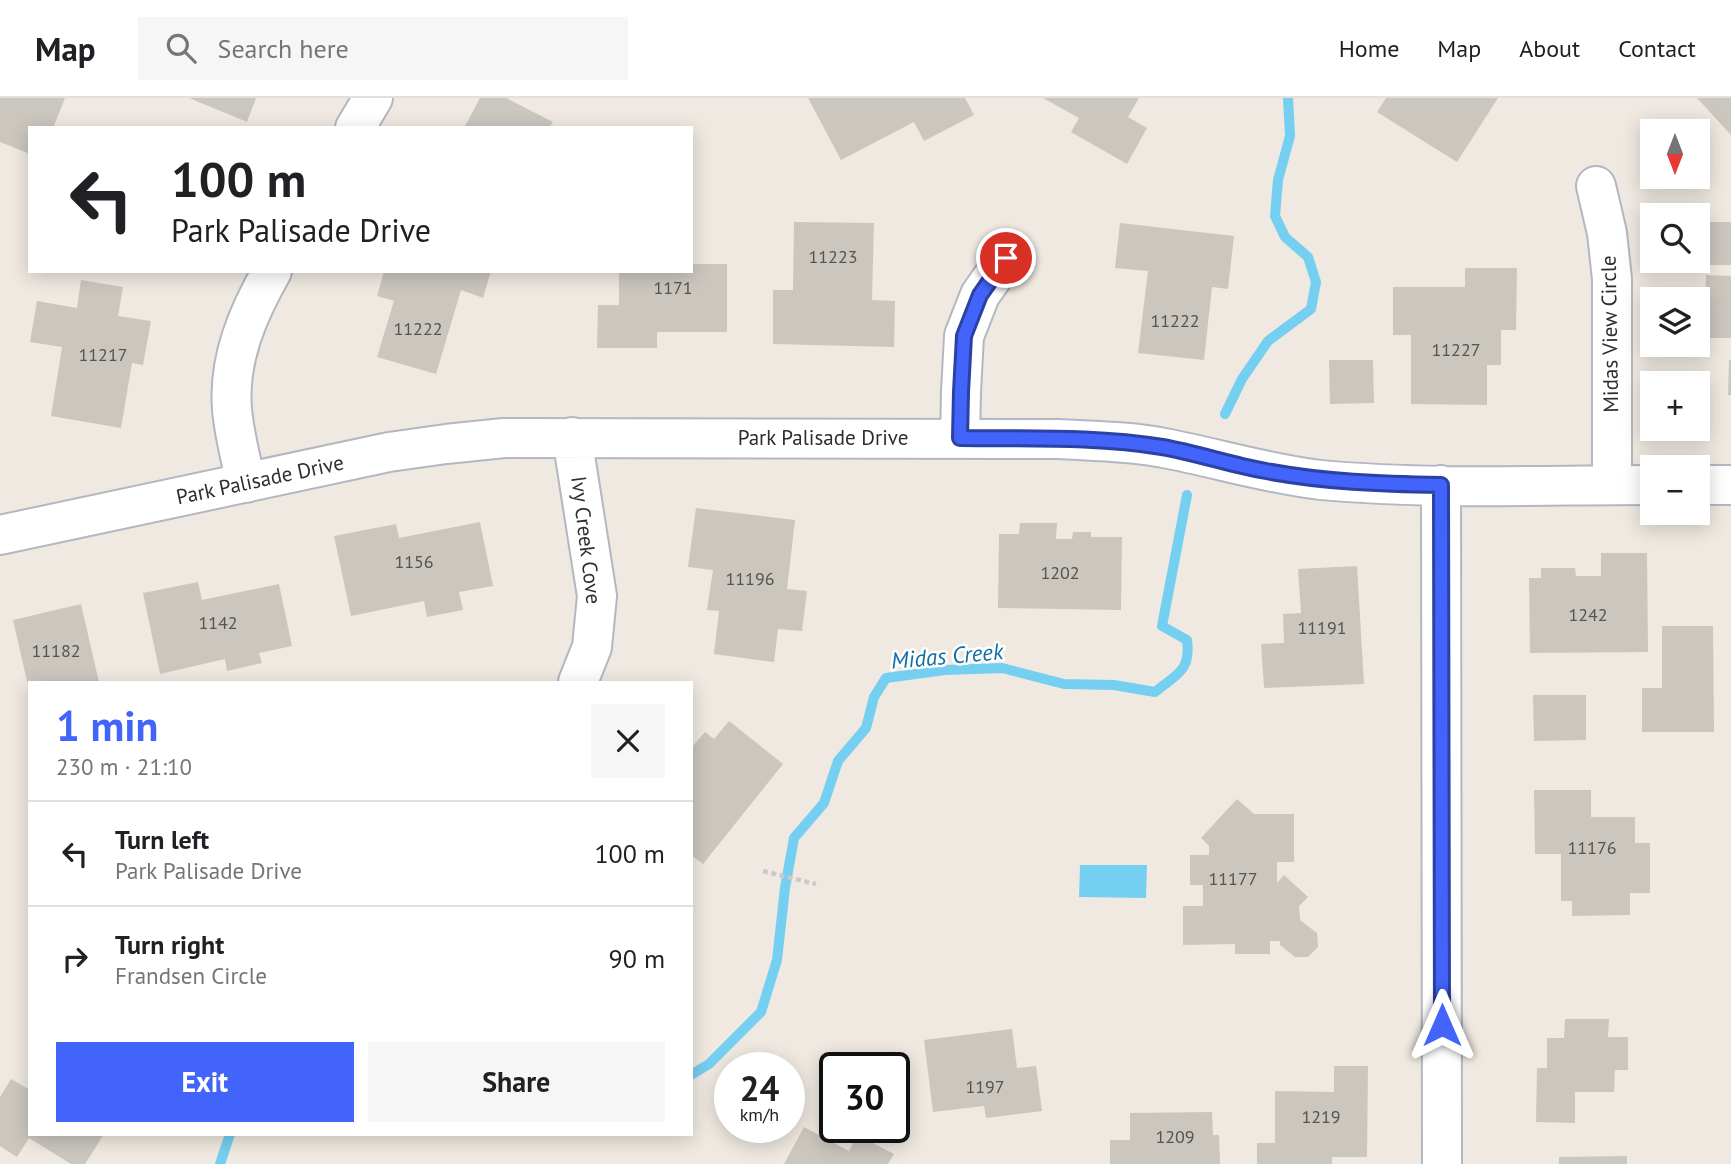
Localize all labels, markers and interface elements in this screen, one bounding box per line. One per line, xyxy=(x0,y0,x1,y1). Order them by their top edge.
search box xyxy=(138,17,628,80)
text: Map xyxy=(35,27,96,70)
icon: search xyxy=(162,29,200,67)
text: Search here xyxy=(218,32,349,65)
text: Home xyxy=(1339,33,1399,64)
text: Map xyxy=(1437,33,1481,64)
text: About xyxy=(1519,33,1580,64)
text: Contact xyxy=(1618,33,1696,64)
north arrow xyxy=(1640,119,1710,189)
map controls xyxy=(1640,119,1710,525)
text: 100 m xyxy=(171,147,306,211)
icon: left xyxy=(56,154,147,245)
button: search xyxy=(1640,203,1710,273)
text: Park Palisade Drive xyxy=(171,209,431,251)
pin xyxy=(976,228,1036,288)
icon: arrive xyxy=(987,239,1025,277)
house number: 11223 xyxy=(808,245,858,268)
street label: Midas View Circle xyxy=(1595,255,1624,413)
house number: 1171 xyxy=(653,276,693,299)
button: layers xyxy=(1640,287,1710,357)
house number: 11222 xyxy=(1150,309,1200,332)
house number: 11222 xyxy=(393,317,443,340)
house number: 11227 xyxy=(1431,338,1481,361)
house number: 11217 xyxy=(78,343,128,366)
button: + xyxy=(1640,371,1710,441)
street label: Park Palisade Drive xyxy=(738,424,908,451)
street label: Park Palisade Drive xyxy=(174,449,346,510)
button: − xyxy=(1640,455,1710,525)
street label: Ivy Creek Cove xyxy=(565,474,608,605)
house number: 1156 xyxy=(394,550,434,573)
house number: 1202 xyxy=(1040,561,1080,584)
house number: 11196 xyxy=(725,567,775,590)
house number: 1242 xyxy=(1568,603,1608,626)
house number: 1142 xyxy=(198,611,238,634)
house number: 11191 xyxy=(1297,616,1347,639)
water label: Midas Creek xyxy=(890,636,1006,675)
house number: 11182 xyxy=(31,639,81,662)
text: 1 min xyxy=(56,698,158,753)
button: close xyxy=(591,704,665,778)
text: 230 m · 21:10 xyxy=(56,752,192,781)
text: Turn left xyxy=(115,823,209,856)
icon: left xyxy=(56,835,94,873)
house number: 11176 xyxy=(1567,836,1617,859)
text: 100 m xyxy=(594,837,665,870)
text: Park Palisade Drive xyxy=(115,856,302,885)
house number: 11177 xyxy=(1208,867,1258,890)
text: Turn right xyxy=(115,928,224,961)
icon: right xyxy=(56,940,94,978)
text: 90 m xyxy=(609,942,665,975)
text: Frandsen Circle xyxy=(115,961,267,990)
position arrow xyxy=(1405,988,1479,1062)
button: Exit xyxy=(56,1042,354,1122)
button: Share xyxy=(368,1042,665,1122)
speed limit sign: 30 xyxy=(819,1052,910,1143)
text: 24 xyxy=(740,1065,779,1111)
house number: 1197 xyxy=(965,1075,1005,1098)
text: km/h xyxy=(740,1103,779,1126)
house number: 1219 xyxy=(1301,1105,1341,1128)
house number: 1209 xyxy=(1155,1125,1195,1148)

